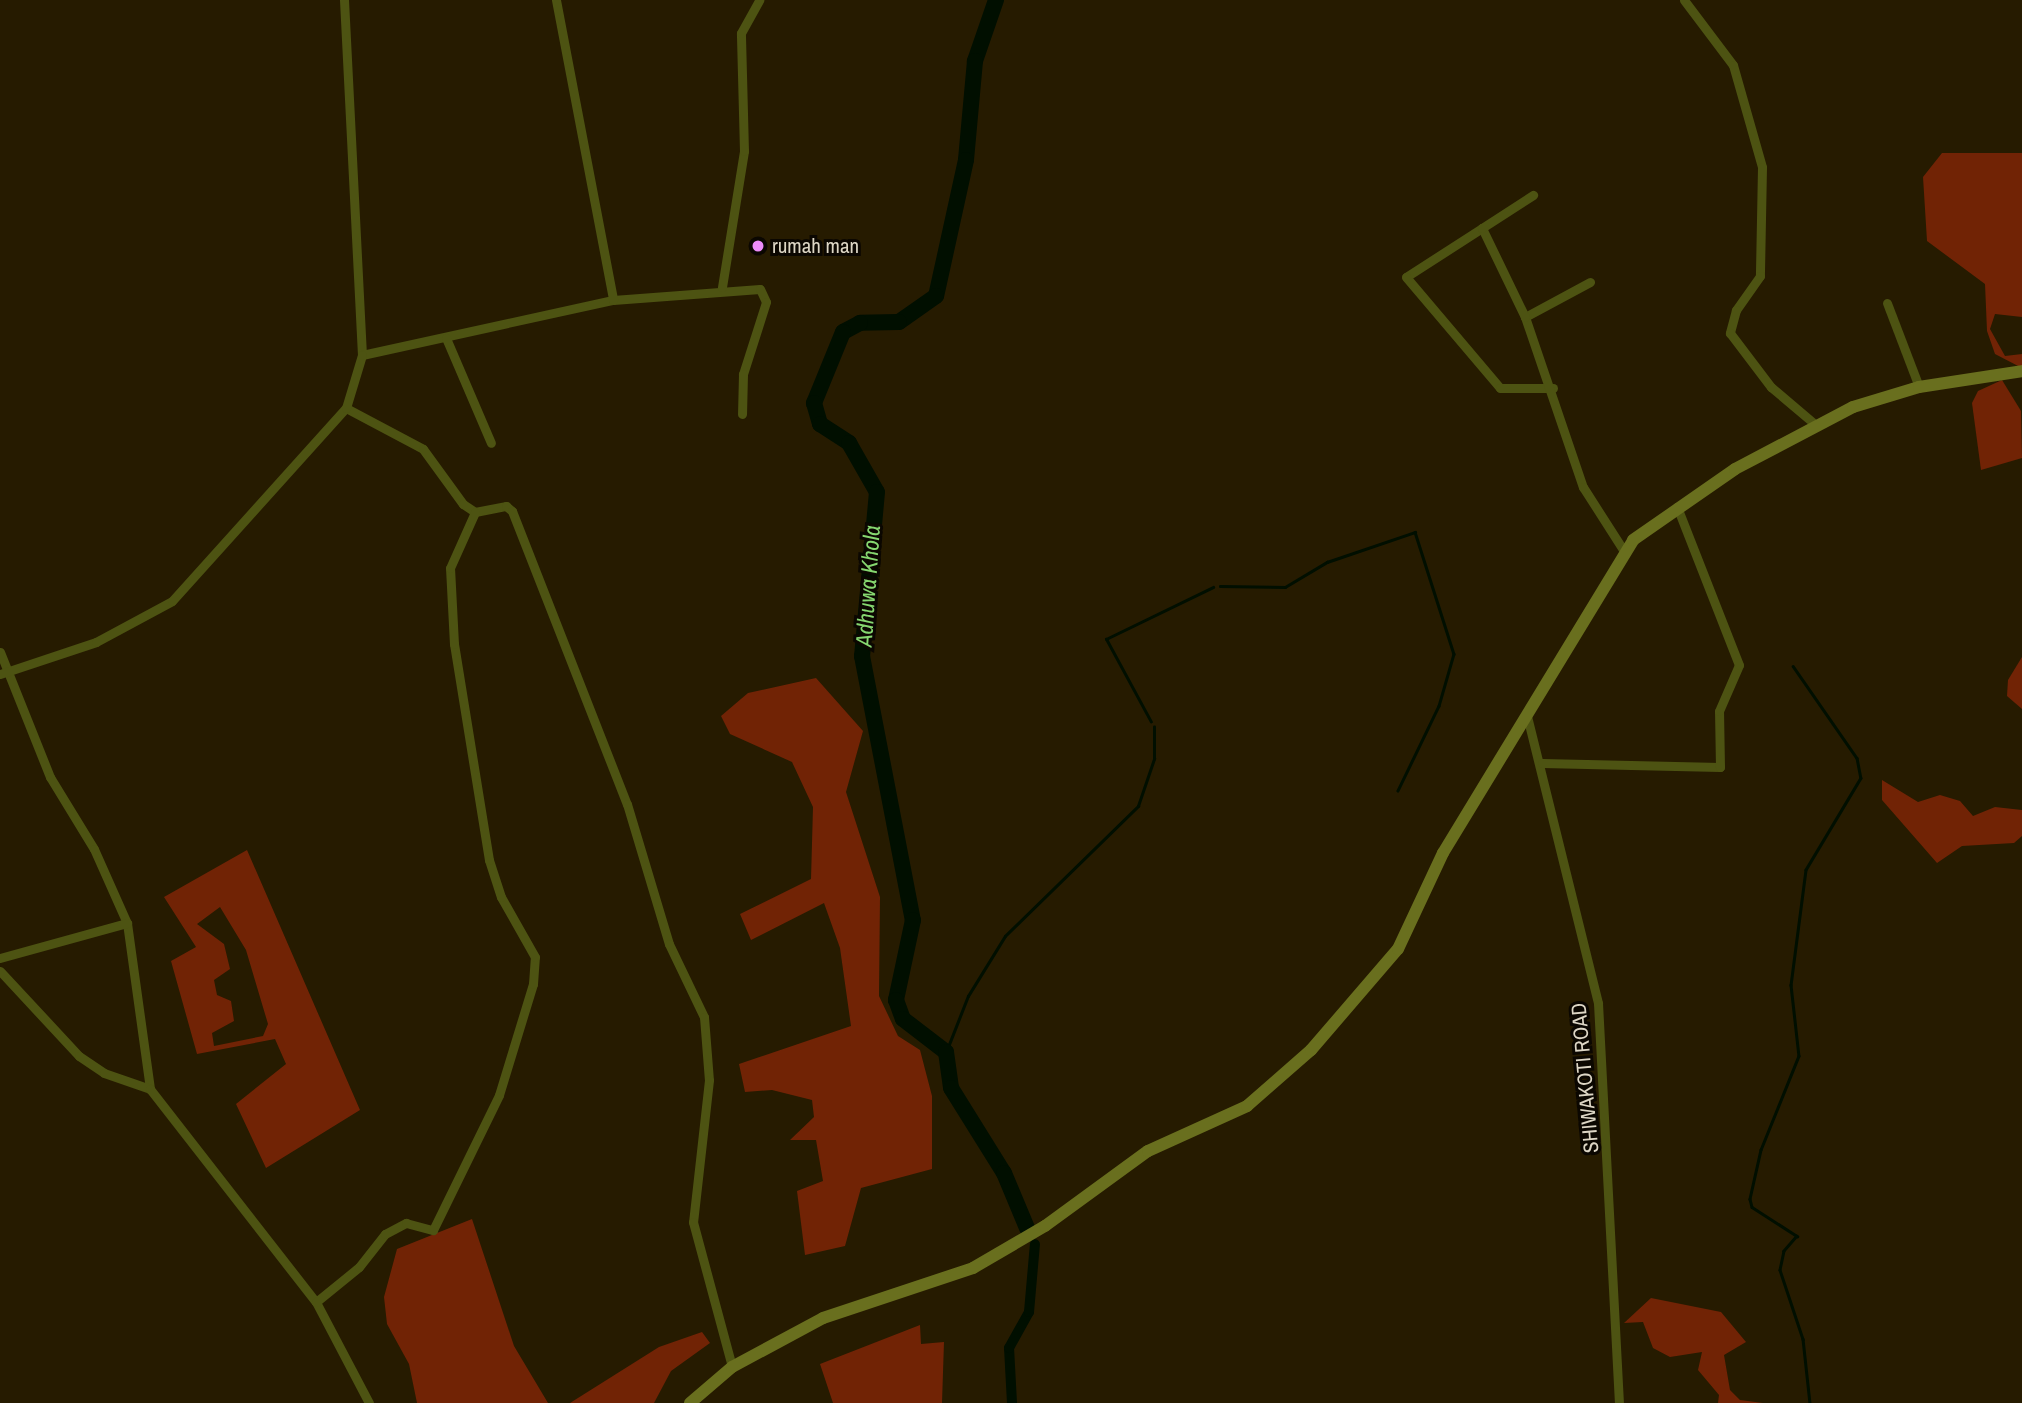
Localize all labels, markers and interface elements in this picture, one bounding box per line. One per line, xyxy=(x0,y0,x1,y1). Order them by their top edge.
place label: rumah man xyxy=(772,233,859,259)
marker: rumah man xyxy=(750,238,766,254)
water label: Adhuwa Khola xyxy=(850,524,886,648)
street label: SHIWAKOTI ROAD xyxy=(1566,1002,1604,1154)

